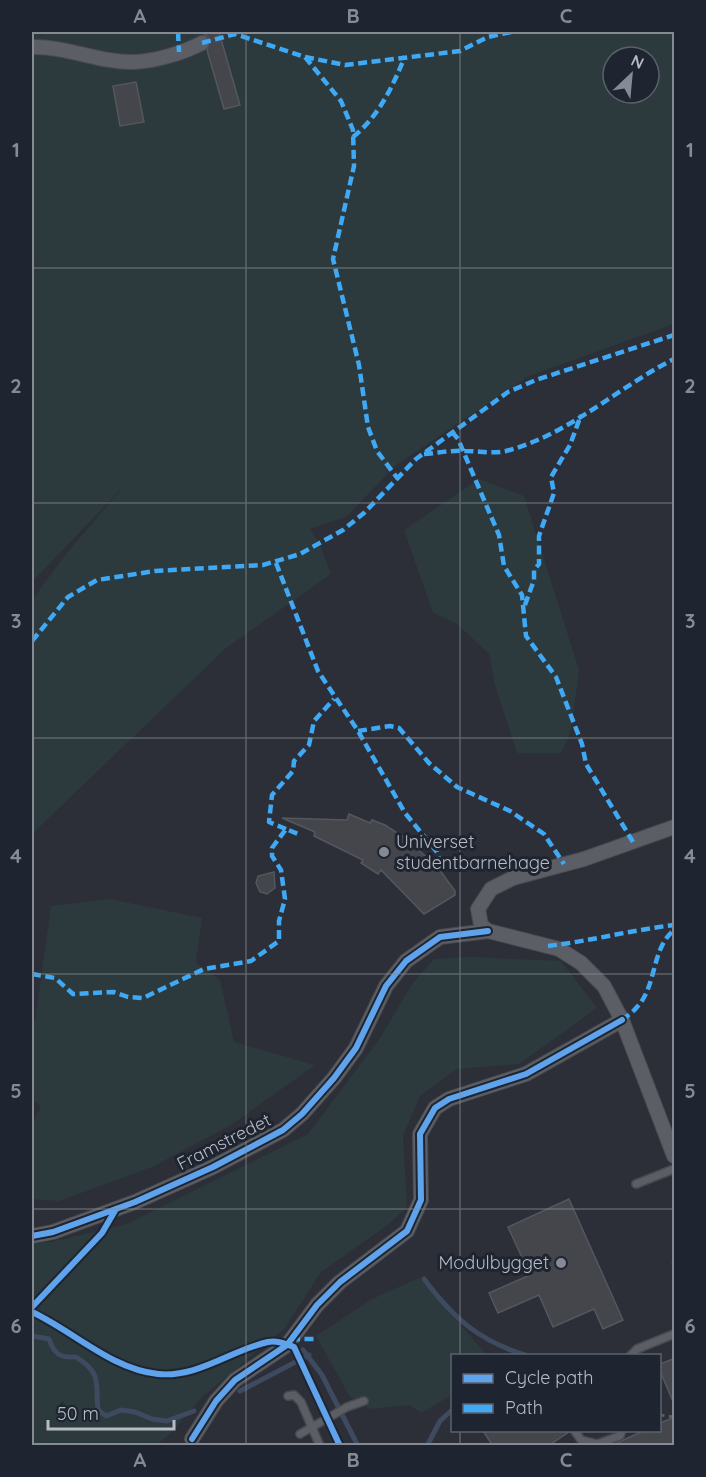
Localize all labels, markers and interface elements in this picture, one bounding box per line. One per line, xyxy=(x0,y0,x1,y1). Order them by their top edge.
text: A xyxy=(134,3,147,28)
text: B xyxy=(346,3,360,28)
text: C xyxy=(560,3,573,28)
north arrow xyxy=(601,45,661,105)
text: N xyxy=(628,50,647,73)
text: 1 xyxy=(12,137,20,162)
text: 1 xyxy=(686,137,694,162)
text: 2 xyxy=(10,373,22,398)
text: 2 xyxy=(684,373,696,398)
text: 3 xyxy=(11,608,21,633)
text: 3 xyxy=(685,608,695,633)
place label: Universet studentbarnehage xyxy=(396,830,550,874)
text: 4 xyxy=(10,843,22,868)
text: 4 xyxy=(684,843,696,868)
marker: Universet studentbarnehage xyxy=(377,845,391,859)
text: 5 xyxy=(10,1078,22,1103)
text: 5 xyxy=(684,1078,696,1103)
street label: Framstredet xyxy=(173,1108,275,1175)
place label: Modulbygget xyxy=(438,1251,549,1274)
marker: Modulbygget xyxy=(554,1256,568,1270)
text: 6 xyxy=(10,1313,22,1338)
text: 6 xyxy=(684,1313,696,1338)
legend xyxy=(451,1354,661,1432)
text: Cycle path xyxy=(505,1366,593,1389)
scale bar xyxy=(48,1393,174,1431)
text: Path xyxy=(505,1396,543,1419)
text: 50 m xyxy=(57,1402,99,1425)
text: A xyxy=(134,1447,147,1472)
text: B xyxy=(346,1447,360,1472)
text: C xyxy=(560,1447,573,1472)

